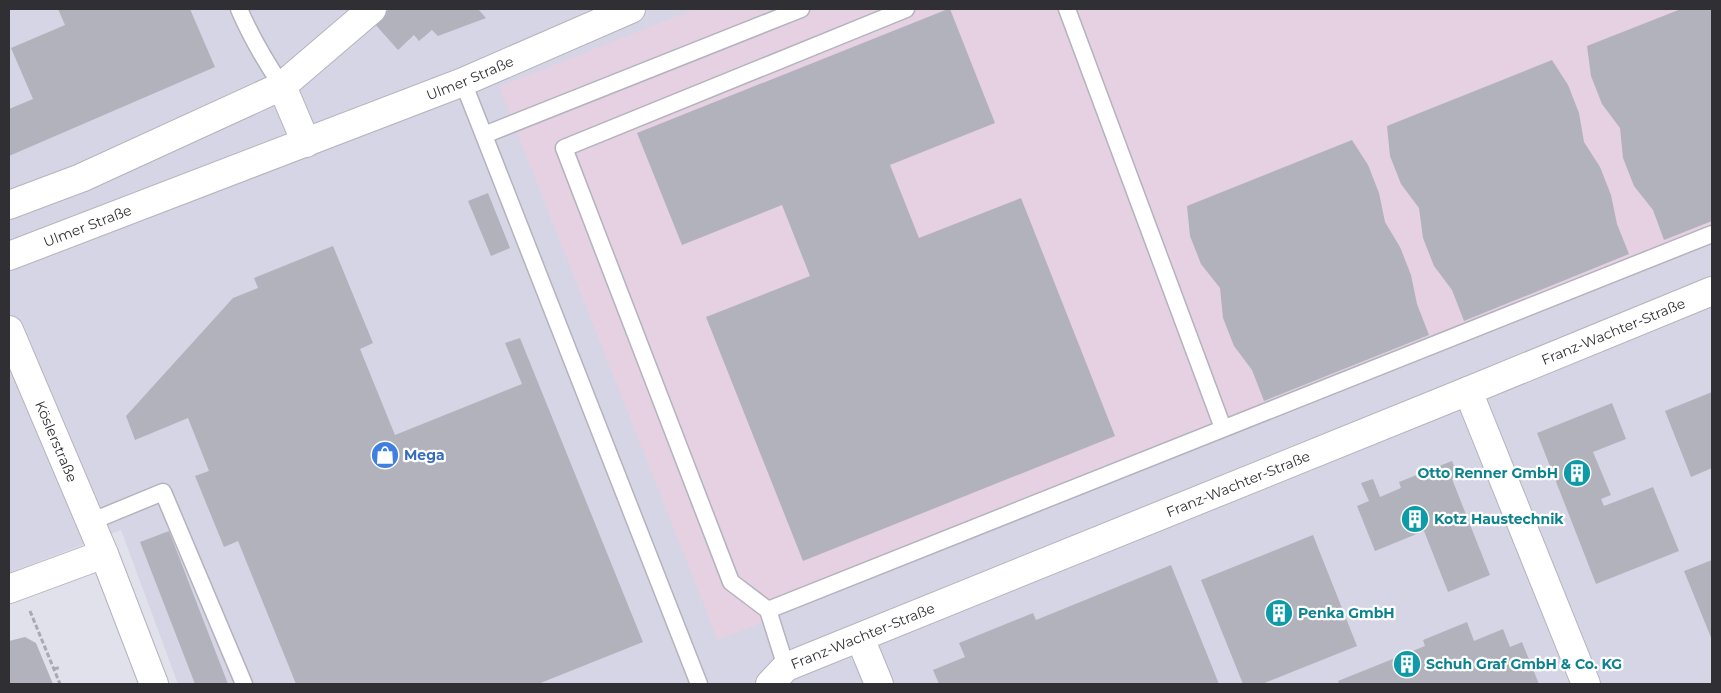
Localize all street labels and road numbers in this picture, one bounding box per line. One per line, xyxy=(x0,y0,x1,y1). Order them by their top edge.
street label: Ulmer Straße xyxy=(424,52,516,104)
street label: Ulmer Straße xyxy=(41,201,134,251)
street label: Franz-Wachter-Straße xyxy=(1539,294,1688,369)
street label: Köslerstraße xyxy=(31,398,81,485)
street label: Franz-Wachter-Straße xyxy=(1163,447,1313,521)
street label: Franz-Wachter-Straße xyxy=(788,599,937,673)

